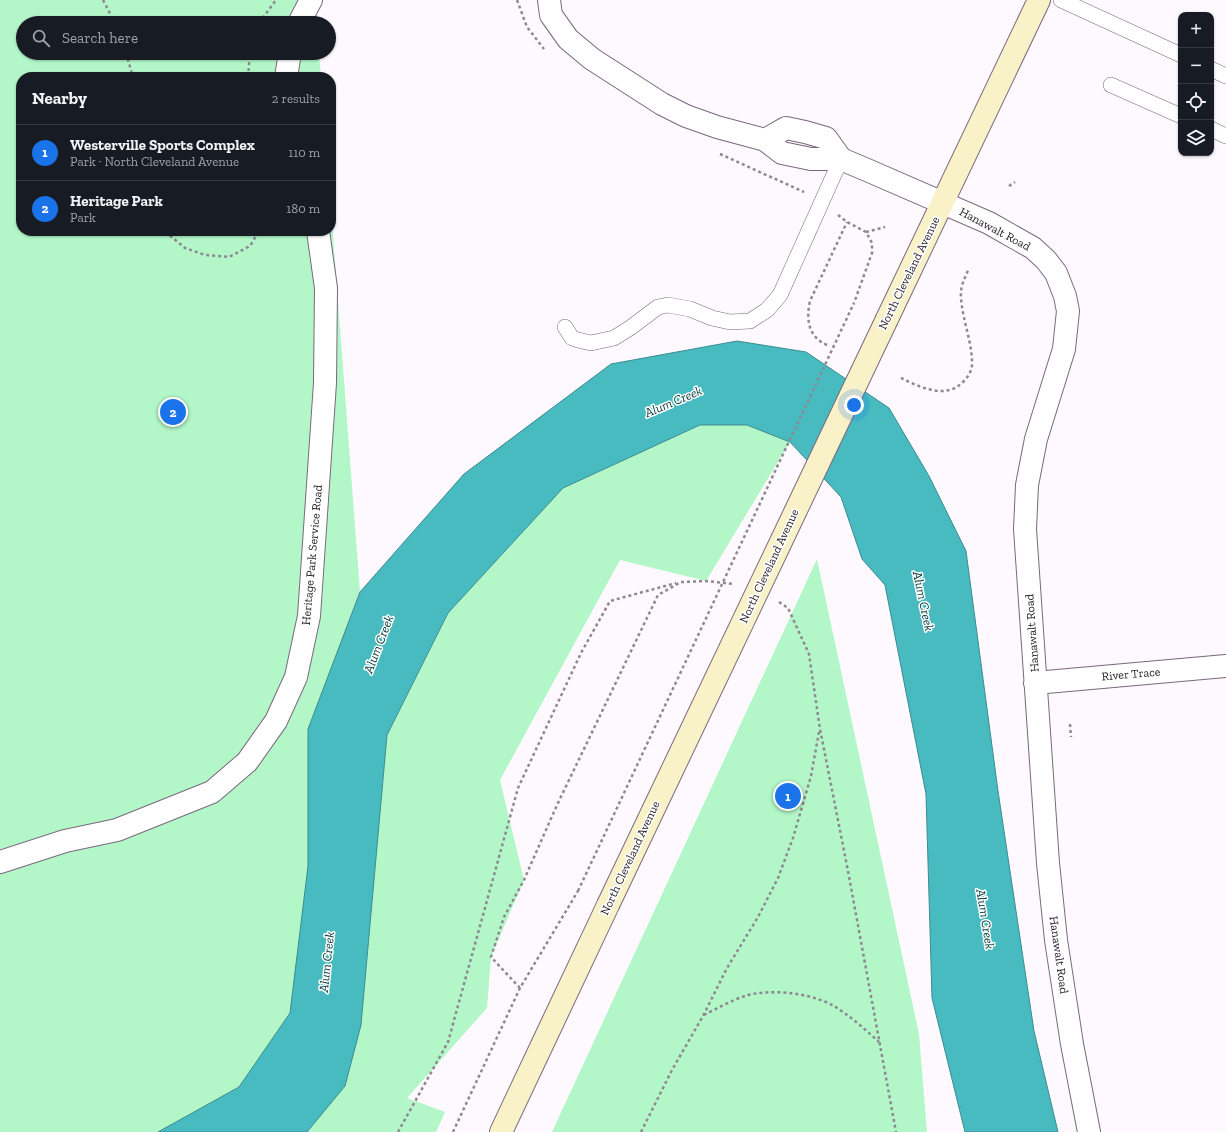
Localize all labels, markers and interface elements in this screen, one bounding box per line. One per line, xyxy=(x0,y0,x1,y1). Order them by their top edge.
map controls xyxy=(1178,12,1214,156)
button: + xyxy=(1178,12,1214,48)
search box xyxy=(16,16,336,60)
icon: search xyxy=(30,27,52,49)
text: Search here xyxy=(62,29,138,47)
button: − xyxy=(1178,48,1214,84)
button: locate xyxy=(1178,84,1214,120)
text: Nearby xyxy=(32,88,87,108)
text: 2 results xyxy=(272,91,320,106)
button: layers xyxy=(1178,120,1214,156)
text: Westerville Sports Complex xyxy=(70,136,255,154)
text: 1 xyxy=(42,145,48,160)
text: 110 m xyxy=(288,145,320,160)
text: Park · North Cleveland Avenue xyxy=(70,154,239,169)
text: Heritage Park xyxy=(70,192,163,210)
text: 2 xyxy=(42,201,48,216)
text: 180 m xyxy=(286,201,320,216)
street label: Hanawalt Road xyxy=(957,204,1033,254)
text: Park xyxy=(70,210,96,225)
street label: North Cleveland Avenue xyxy=(875,214,943,332)
water label: Alum Creek xyxy=(641,383,704,421)
your location xyxy=(844,395,864,415)
pin: 2 xyxy=(160,397,186,427)
street label: Heritage Park Service Road xyxy=(299,484,325,626)
street label: North Cleveland Avenue xyxy=(736,506,802,625)
water label: Alum Creek xyxy=(910,569,937,633)
street label: Hanawalt Road xyxy=(1022,593,1042,673)
water label: Alum Creek xyxy=(360,613,396,676)
street label: River Trace xyxy=(1101,664,1161,684)
pin: 1 xyxy=(775,781,801,811)
street label: North Cleveland Avenue xyxy=(597,798,663,917)
water label: Alum Creek xyxy=(973,887,998,950)
street label: Hanawalt Road xyxy=(1047,915,1071,995)
water label: Alum Creek xyxy=(316,931,337,994)

